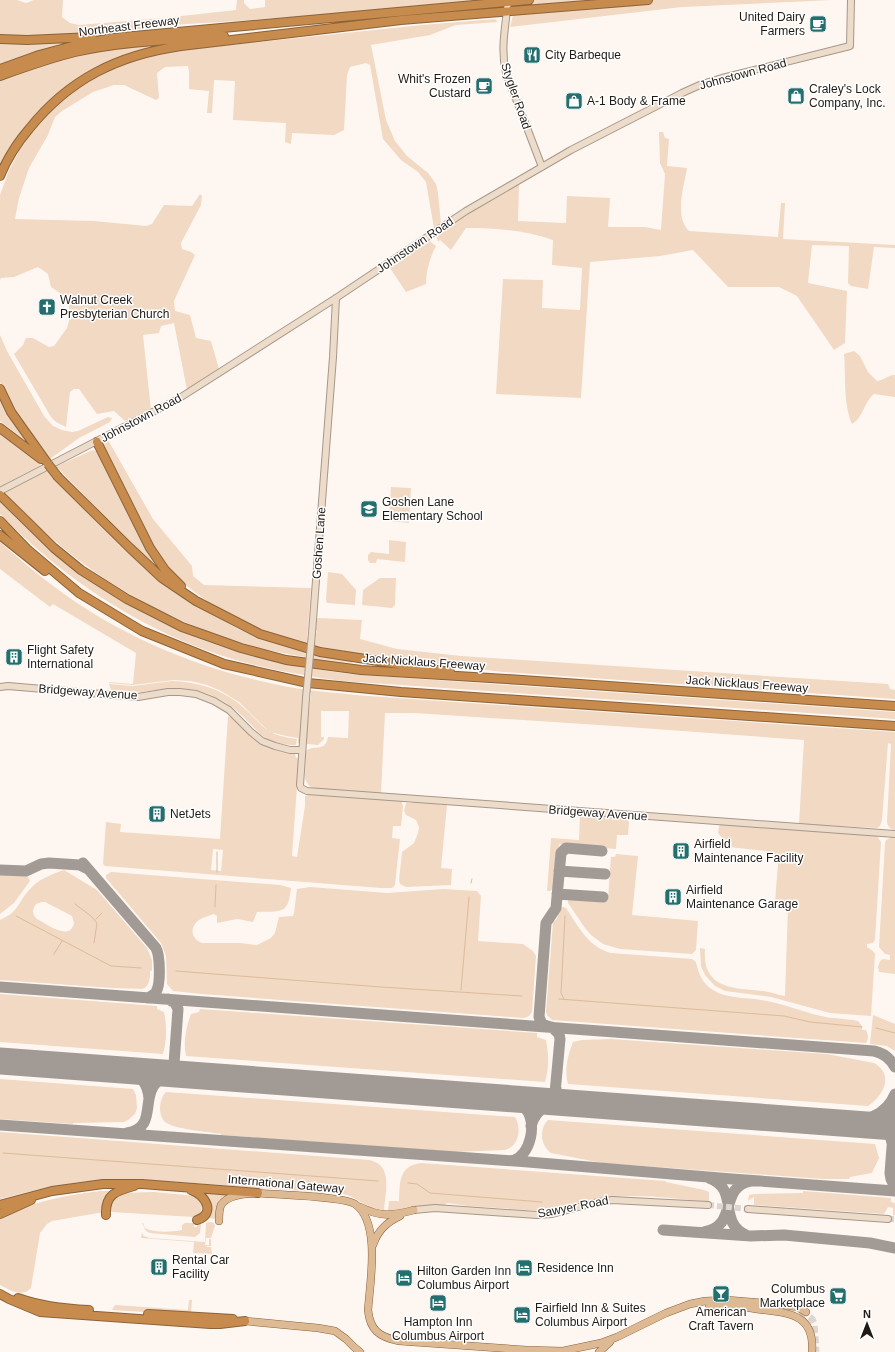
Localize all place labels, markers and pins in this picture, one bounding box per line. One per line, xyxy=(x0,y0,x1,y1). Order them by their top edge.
place label: United Dairy Farmers xyxy=(739,10,805,38)
cafe icon: United Dairy Farmers xyxy=(808,14,828,34)
restaurant icon: City Barbeque xyxy=(522,45,542,65)
place label: City Barbeque xyxy=(545,48,621,62)
place label: Whit's Frozen Custard xyxy=(398,72,471,100)
cafe icon: Whit's Frozen Custard xyxy=(474,76,494,96)
place label: Craley's Lock Company, Inc. xyxy=(809,82,885,110)
shop icon: Craley's Lock Company, Inc. xyxy=(786,86,806,106)
shop icon: A-1 Body & Frame xyxy=(564,91,584,111)
place label: A-1 Body & Frame xyxy=(587,94,686,108)
place label: Walnut Creek Presbyterian Church xyxy=(60,293,169,321)
church icon: Walnut Creek Presbyterian Church xyxy=(37,297,57,317)
place label: Goshen Lane Elementary School xyxy=(382,495,483,523)
school or university icon: Goshen Lane Elementary School xyxy=(359,499,379,519)
place label: Flight Safety International xyxy=(27,643,94,671)
building icon: Flight Safety International xyxy=(4,647,24,667)
building icon: NetJets xyxy=(147,804,167,824)
place label: NetJets xyxy=(170,807,211,821)
place label: Airfield Maintenance Facility xyxy=(694,837,803,865)
building icon: Airfield Maintenance Facility xyxy=(671,841,691,861)
place label: Airfield Maintenance Garage xyxy=(686,883,798,911)
building icon: Airfield Maintenance Garage xyxy=(663,887,683,907)
place label: Rental Car Facility xyxy=(172,1253,229,1281)
building icon: Rental Car Facility xyxy=(149,1257,169,1277)
hotel icon: Residence Inn xyxy=(514,1258,534,1278)
place label: Residence Inn xyxy=(537,1261,614,1275)
place label: Hilton Garden Inn Columbus Airport xyxy=(417,1264,511,1292)
hotel icon: Hilton Garden Inn Columbus Airport xyxy=(394,1268,414,1288)
place label: Columbus Marketplace xyxy=(760,1282,825,1310)
bar icon: American Craft Tavern xyxy=(711,1284,731,1304)
supermarket icon: Columbus Marketplace xyxy=(828,1286,848,1306)
hotel icon: Hampton Inn Columbus Airport xyxy=(428,1293,448,1313)
place label: Fairfield Inn & Suites Columbus Airport xyxy=(535,1301,646,1329)
hotel icon: Fairfield Inn & Suites Columbus Airport xyxy=(512,1305,532,1325)
place label: American Craft Tavern xyxy=(688,1305,754,1333)
place label: Hampton Inn Columbus Airport xyxy=(392,1315,485,1343)

